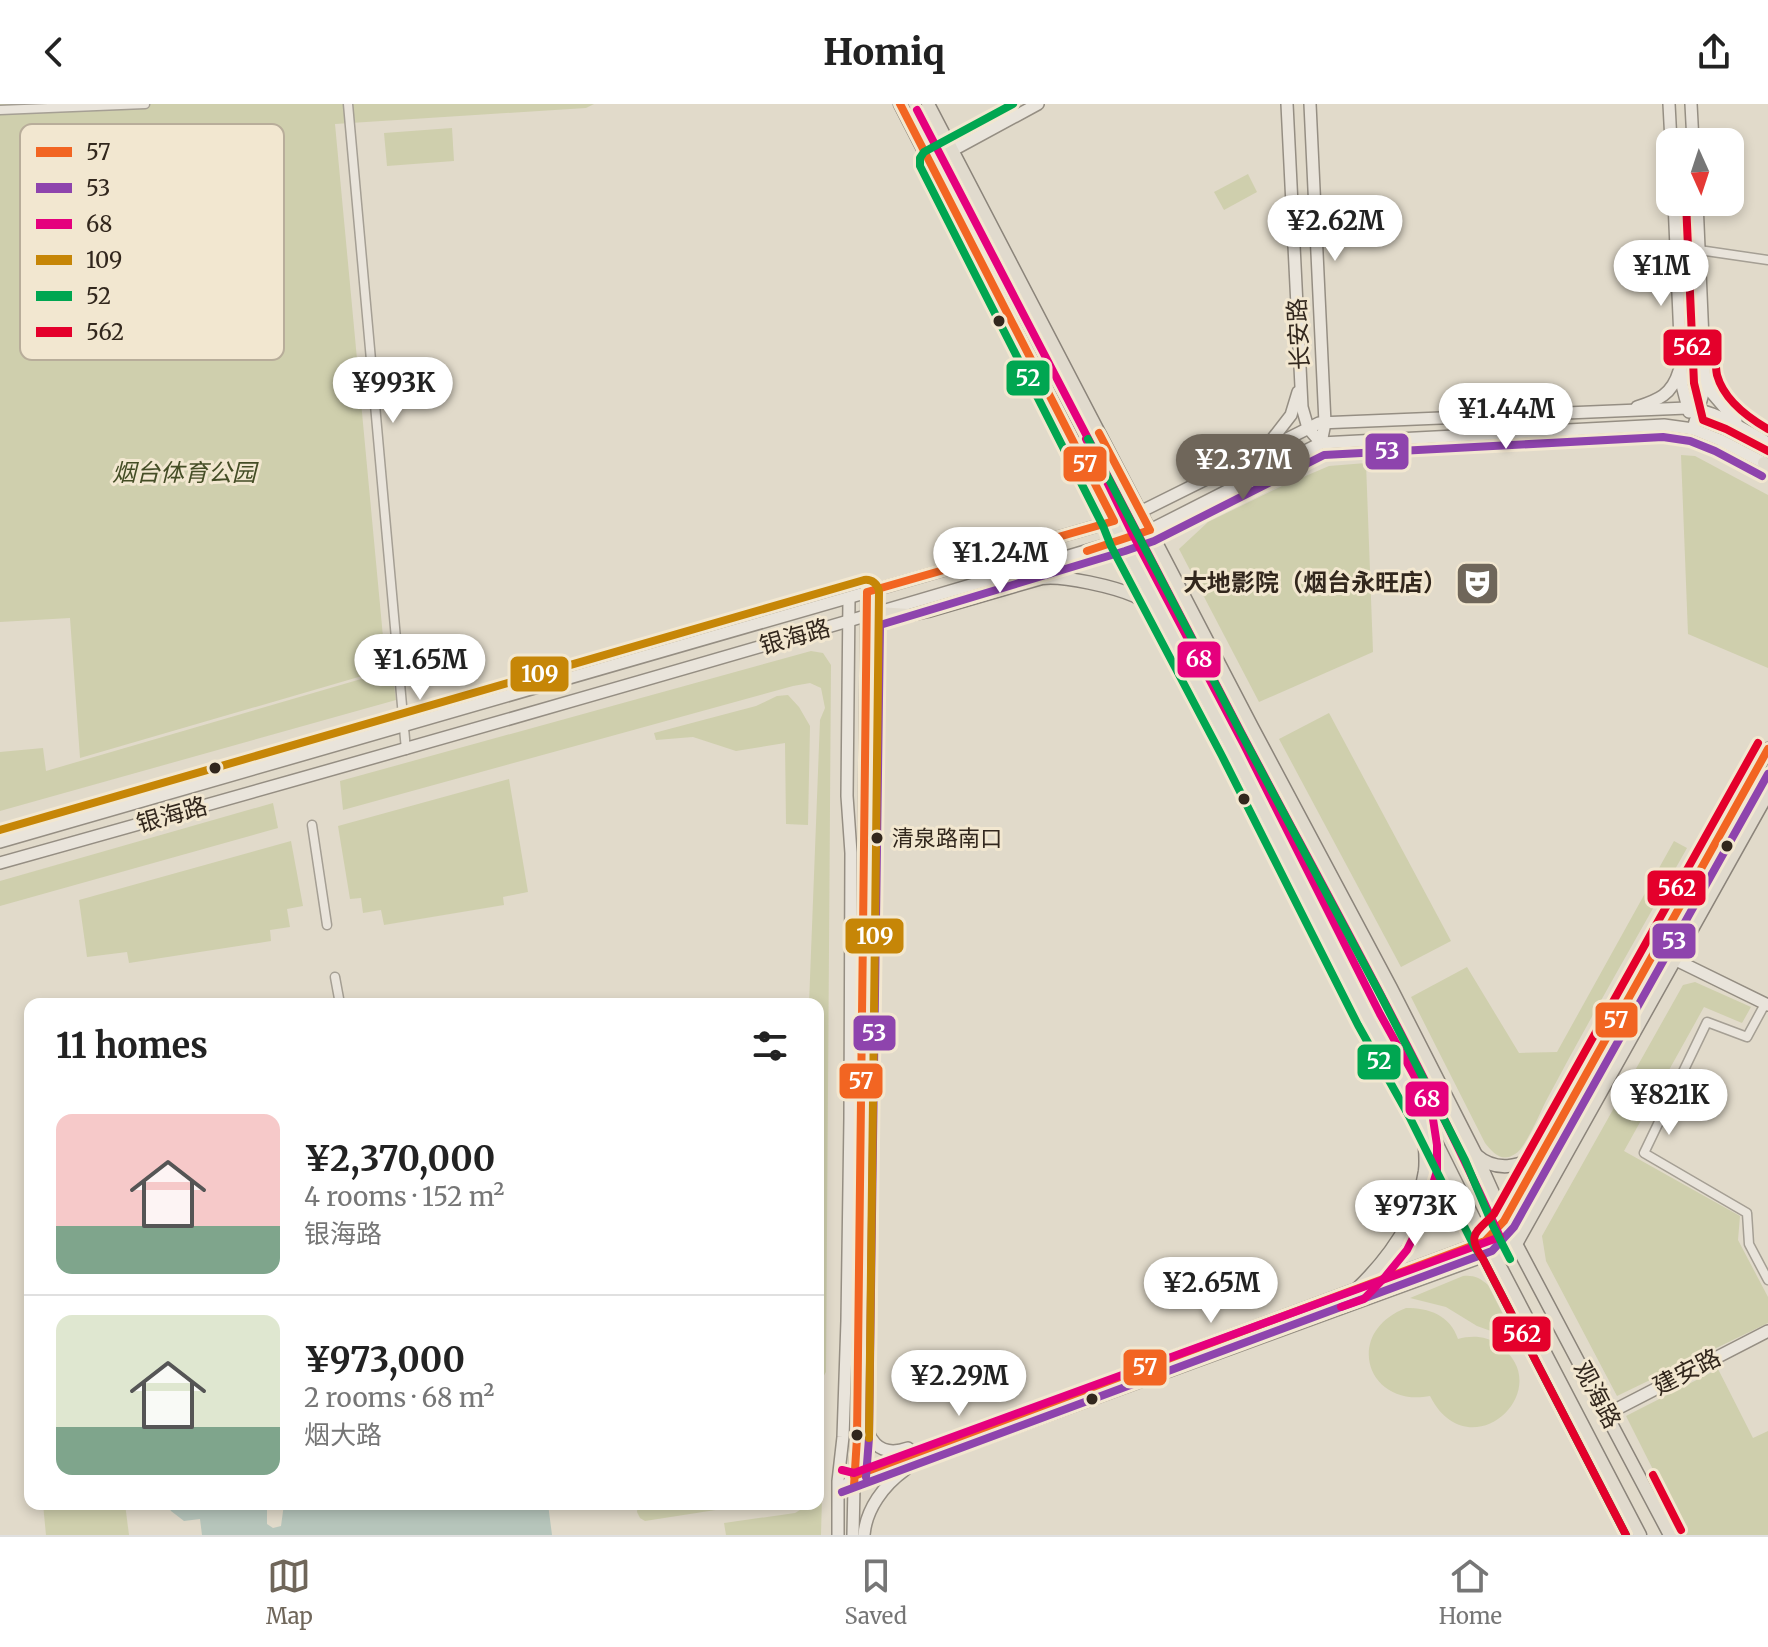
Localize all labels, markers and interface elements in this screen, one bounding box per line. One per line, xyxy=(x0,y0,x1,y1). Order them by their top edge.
icon: back xyxy=(32,30,76,74)
text: Homiq xyxy=(823,30,945,75)
icon: share xyxy=(1692,30,1736,74)
legend xyxy=(20,124,284,360)
north arrow xyxy=(1656,128,1744,216)
map controls xyxy=(1656,128,1744,216)
text: 57 xyxy=(86,138,110,166)
text: 53 xyxy=(86,174,110,202)
pin: ¥2.62M xyxy=(1270,195,1400,263)
text: ¥2.62M xyxy=(1285,204,1385,237)
text: 68 xyxy=(86,210,112,238)
pin: ¥1M xyxy=(1622,240,1700,308)
text: 109 xyxy=(86,246,122,274)
text: ¥1M xyxy=(1632,249,1690,282)
text: 52 xyxy=(86,282,111,310)
street label: 长安路 xyxy=(1281,297,1316,371)
unlabelled marker xyxy=(991,313,1007,329)
text: 562 xyxy=(86,318,124,346)
line badge: 562 xyxy=(1662,328,1723,367)
text: 562 xyxy=(1673,333,1711,361)
pin: ¥993K xyxy=(337,357,449,425)
line badge: 52 xyxy=(1005,359,1051,397)
text: 52 xyxy=(1016,364,1041,392)
text: ¥993K xyxy=(351,366,435,399)
pin: ¥1.44M xyxy=(1441,383,1571,451)
text: ¥1.44M xyxy=(1457,392,1555,425)
line badge: 53 xyxy=(1364,432,1410,471)
pin: ¥2.37M xyxy=(1178,434,1308,502)
text: 53 xyxy=(1375,437,1399,465)
text: ¥2.37M xyxy=(1194,443,1292,476)
line badge: 57 xyxy=(1062,445,1108,483)
text: 57 xyxy=(1073,450,1098,478)
park label: 烟台体育公园 xyxy=(112,457,259,488)
pin: ¥1.24M xyxy=(935,527,1065,595)
text: ¥1.24M xyxy=(951,536,1049,569)
theatre icon: 大地影院（烟台永旺店） xyxy=(1454,559,1502,607)
place label: 大地影院（烟台永旺店） xyxy=(1183,567,1447,598)
street label: 银海路 xyxy=(756,612,834,661)
pin: ¥1.65M xyxy=(355,634,485,702)
line badge: 68 xyxy=(1176,640,1222,679)
text: ¥1.65M xyxy=(372,643,468,676)
text: 68 xyxy=(1185,645,1213,673)
line badge: 109 xyxy=(509,655,570,693)
text: 109 xyxy=(521,660,559,688)
unlabelled marker xyxy=(207,760,223,776)
street label: 银海路 xyxy=(133,790,211,839)
unlabelled marker xyxy=(1236,791,1252,807)
place label: 清泉路南口 xyxy=(892,824,1002,852)
marker: 清泉路南口 xyxy=(869,830,885,846)
unlabelled marker xyxy=(1719,838,1735,854)
line badge: 562 xyxy=(1646,869,1707,907)
text: 562 xyxy=(1658,874,1696,902)
line badge: 109 xyxy=(844,917,905,955)
text: 109 xyxy=(856,922,894,950)
line badge: 53 xyxy=(1651,922,1697,960)
text: 53 xyxy=(1662,927,1686,955)
line badge: 57 xyxy=(1594,1001,1639,1039)
text: 57 xyxy=(1604,1006,1629,1034)
line badge: 53 xyxy=(852,1014,897,1052)
text: 53 xyxy=(862,1019,886,1047)
icon: filters xyxy=(748,1024,792,1068)
text: 11 homes xyxy=(56,1025,208,1067)
line badge: 52 xyxy=(1356,1043,1402,1081)
text: 52 xyxy=(1367,1047,1392,1075)
line badge: 57 xyxy=(838,1062,884,1100)
text: 57 xyxy=(849,1067,874,1095)
pin: ¥821K xyxy=(1613,1069,1725,1137)
text: ¥821K xyxy=(1628,1078,1710,1111)
line badge: 68 xyxy=(1404,1080,1450,1118)
text: 68 xyxy=(1413,1085,1441,1113)
text: ¥2,370,000 xyxy=(304,1138,495,1180)
icon: home xyxy=(120,1146,216,1242)
text: 4 rooms · 152 m² xyxy=(304,1180,504,1213)
pin: ¥973K xyxy=(1359,1180,1471,1248)
text: ¥973K xyxy=(1373,1189,1457,1222)
text: 银海路 xyxy=(304,1217,382,1250)
pin: ¥2.65M xyxy=(1146,1257,1276,1325)
text: ¥2.65M xyxy=(1162,1266,1260,1299)
line badge: 562 xyxy=(1491,1315,1552,1353)
text: 562 xyxy=(1503,1320,1541,1348)
text: ¥973,000 xyxy=(304,1339,465,1381)
street label: 建安路 xyxy=(1648,1341,1726,1402)
icon: home xyxy=(120,1347,216,1443)
line badge: 57 xyxy=(1122,1348,1168,1387)
pin: ¥2.29M xyxy=(894,1350,1024,1418)
text: 57 xyxy=(1133,1353,1158,1381)
street label: 观海路 xyxy=(1567,1356,1628,1434)
text: ¥2.29M xyxy=(909,1359,1009,1392)
text: 2 rooms · 68 m² xyxy=(304,1381,494,1414)
unlabelled marker xyxy=(1084,1391,1100,1407)
text: 烟大路 xyxy=(304,1418,382,1451)
unlabelled marker xyxy=(849,1427,865,1443)
tab: Map xyxy=(266,1554,313,1630)
tab: Saved xyxy=(845,1554,907,1630)
tab: Home xyxy=(1439,1554,1502,1630)

